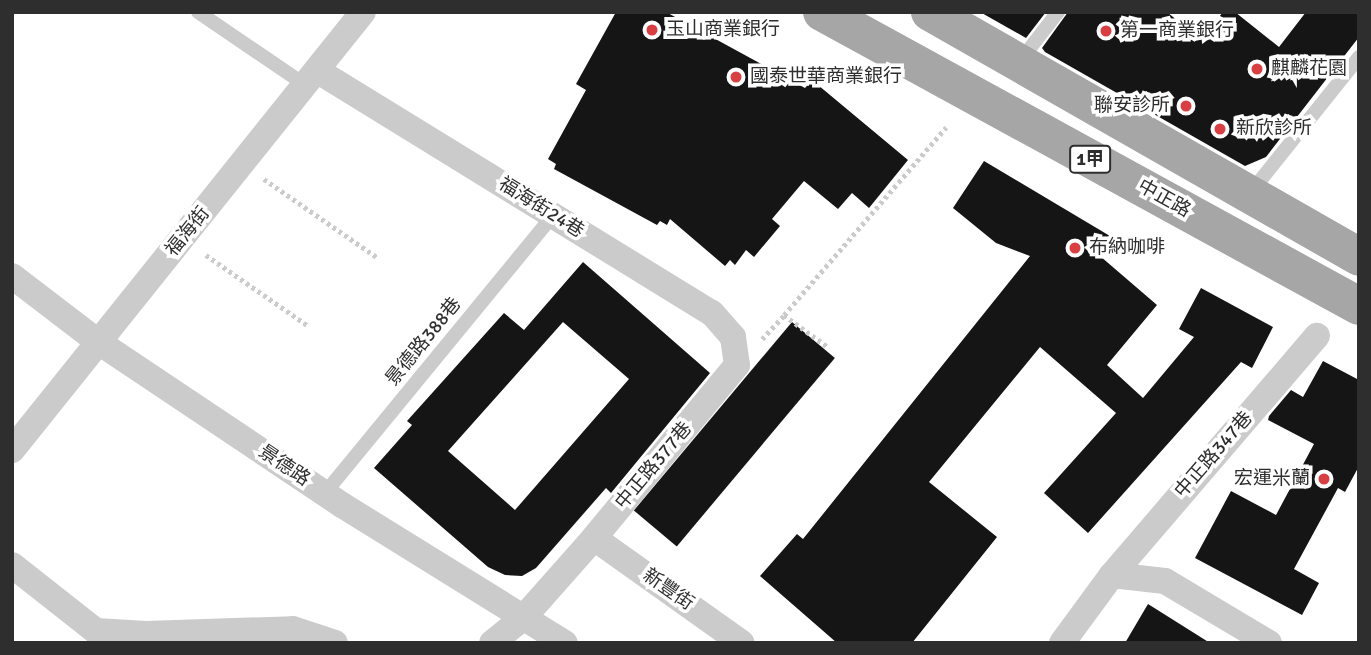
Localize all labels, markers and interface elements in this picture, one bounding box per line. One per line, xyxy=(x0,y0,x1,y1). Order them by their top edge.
place label: 玉山商業銀行 xyxy=(666,19,780,41)
place label: 第一商業銀行 xyxy=(1120,20,1234,42)
marker: 玉山商業銀行 xyxy=(644,22,660,38)
marker: 第一商業銀行 xyxy=(1098,23,1114,39)
place label: 麒麟花園 xyxy=(1271,58,1347,80)
marker: 麒麟花園 xyxy=(1249,61,1265,77)
place label: 國泰世華商業銀行 xyxy=(750,66,902,88)
marker: 國泰世華商業銀行 xyxy=(728,69,744,85)
place label: 聯安診所 xyxy=(1094,95,1170,117)
marker: 聯安診所 xyxy=(1176,96,1196,116)
place label: 新欣診所 xyxy=(1236,118,1312,140)
marker: 新欣診所 xyxy=(1210,119,1230,139)
road number: 1甲 xyxy=(1069,144,1111,174)
street label: 福海街24巷 xyxy=(494,173,588,243)
street label: 中正路 xyxy=(1134,175,1194,223)
street label: 福海街 xyxy=(161,203,215,261)
place label: 布納咖啡 xyxy=(1089,237,1165,259)
marker: 布納咖啡 xyxy=(1067,240,1083,256)
street label: 景德路388巷 xyxy=(382,293,466,391)
street label: 中正路347巷 xyxy=(1170,407,1258,503)
street label: 中正路377巷 xyxy=(611,418,697,514)
street label: 景德路 xyxy=(254,441,314,491)
place label: 宏運米蘭 xyxy=(1234,468,1310,490)
marker: 宏運米蘭 xyxy=(1316,471,1332,487)
street label: 新豐街 xyxy=(638,564,698,616)

